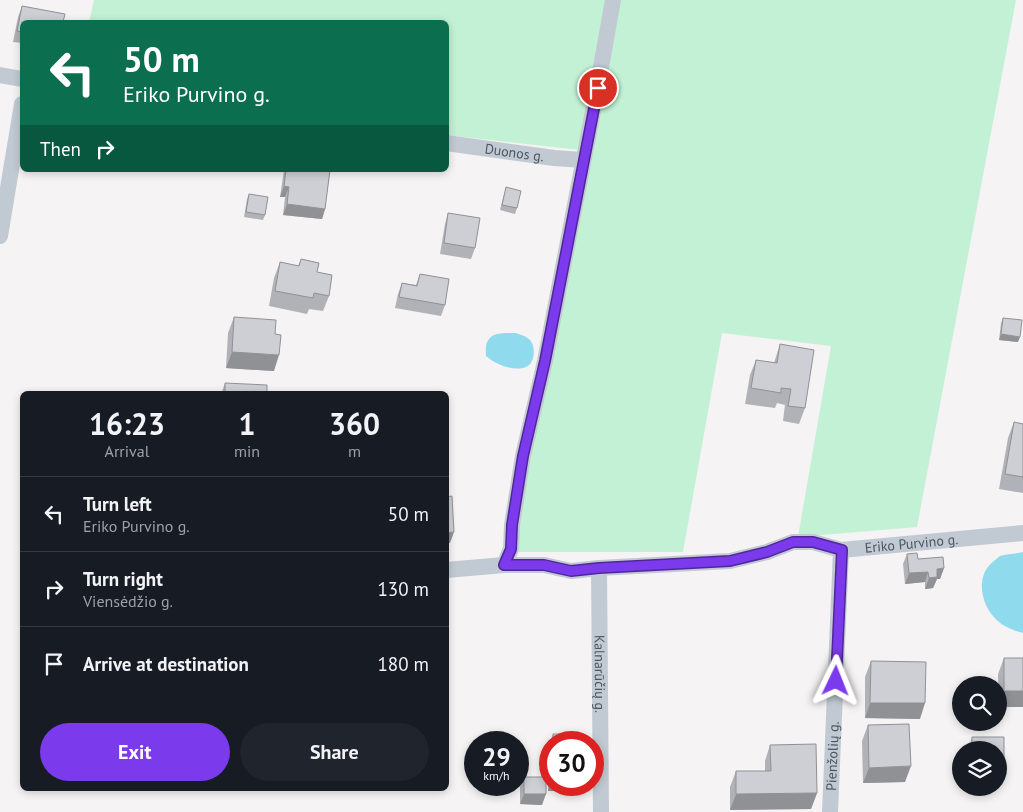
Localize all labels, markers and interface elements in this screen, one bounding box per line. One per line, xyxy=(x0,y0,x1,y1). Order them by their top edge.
text: 50 m xyxy=(123,36,200,82)
icon: left xyxy=(40,40,105,105)
pin xyxy=(577,67,619,109)
icon: arrive xyxy=(584,74,612,102)
text: Eriko Purvino g. xyxy=(123,80,270,108)
icon: right xyxy=(91,135,119,163)
text: Then xyxy=(40,137,81,161)
street label: Duonos g. xyxy=(484,139,545,166)
text: 16:23 xyxy=(89,404,165,443)
text: 1 xyxy=(239,404,256,443)
text: 360 xyxy=(329,404,380,443)
text: Arrival xyxy=(105,441,149,461)
text: min xyxy=(234,441,260,461)
text: m xyxy=(348,441,361,461)
text: Turn left xyxy=(83,492,152,516)
icon: left xyxy=(40,500,68,528)
text: 50 m xyxy=(388,502,429,526)
text: Eriko Purvino g. xyxy=(83,516,190,536)
street label: Eriko Purvino g. xyxy=(864,530,959,557)
text: Turn right xyxy=(83,567,163,591)
icon: right xyxy=(40,575,68,603)
text: 130 m xyxy=(377,577,429,601)
text: Viensėdžio g. xyxy=(83,591,173,611)
street label: Kalnarūčių g. xyxy=(591,635,609,713)
icon: arrive xyxy=(40,650,68,678)
text: Arrive at destination xyxy=(83,652,249,676)
text: 180 m xyxy=(377,652,429,676)
position arrow xyxy=(809,654,861,706)
map controls xyxy=(952,676,1007,796)
button: search xyxy=(952,676,1007,731)
street label: Pienžolių g. xyxy=(822,721,843,791)
button: Exit xyxy=(40,723,230,781)
button: Share xyxy=(240,723,429,781)
speed limit sign: 30 xyxy=(539,731,604,796)
text: 29 xyxy=(482,741,511,773)
button: layers xyxy=(952,741,1007,796)
text: km/h xyxy=(483,768,510,783)

